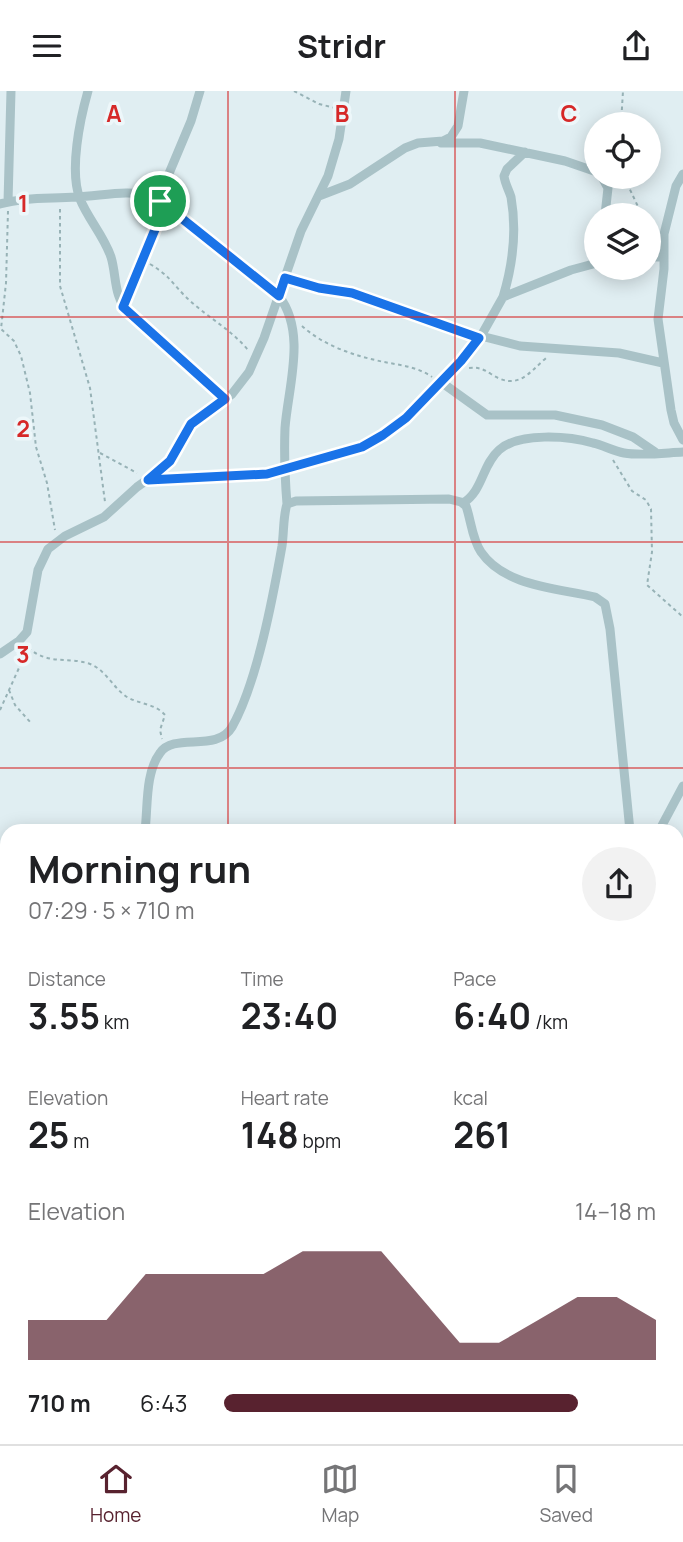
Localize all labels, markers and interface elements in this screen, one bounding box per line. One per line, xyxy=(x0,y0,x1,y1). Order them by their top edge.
text: Stridr xyxy=(297,24,386,68)
icon: menu xyxy=(28,27,66,65)
icon: share xyxy=(617,27,655,65)
text: A xyxy=(106,97,122,129)
text: B xyxy=(335,97,349,129)
text: C xyxy=(561,97,578,129)
map controls xyxy=(584,112,661,280)
button: locate xyxy=(584,112,661,189)
pin xyxy=(130,171,190,231)
icon: arrive xyxy=(141,182,179,220)
text: 1 xyxy=(18,187,28,219)
button: layers xyxy=(584,203,661,280)
text: 2 xyxy=(16,412,30,444)
text: 3 xyxy=(16,638,30,670)
text: Morning run xyxy=(28,842,251,894)
button: share xyxy=(582,847,656,921)
text: 07:29 · 5 × 710 m xyxy=(28,894,195,926)
text: Distance xyxy=(28,966,106,992)
text: Time xyxy=(241,966,284,992)
text: Pace xyxy=(453,966,496,992)
text: 3.55 xyxy=(28,992,100,1040)
text: 23:40 xyxy=(241,992,338,1040)
text: 6:40 xyxy=(453,992,531,1040)
text: km xyxy=(100,1009,129,1035)
text: /km xyxy=(531,1009,568,1035)
text: Elevation xyxy=(28,1085,108,1111)
text: Heart rate xyxy=(241,1085,329,1111)
text: kcal xyxy=(453,1085,488,1111)
text: 25 xyxy=(28,1111,69,1159)
text: 148 xyxy=(241,1111,299,1159)
text: 261 xyxy=(453,1111,511,1159)
text: m xyxy=(69,1128,89,1154)
text: bpm xyxy=(299,1128,341,1154)
text: Elevation xyxy=(28,1195,125,1227)
text: 14–18 m xyxy=(575,1195,656,1227)
text: 710 m xyxy=(28,1387,91,1419)
text: 6:43 xyxy=(140,1387,187,1419)
tab: Home xyxy=(90,1460,141,1528)
tab: Map xyxy=(321,1460,359,1528)
tab: Saved xyxy=(539,1460,593,1528)

